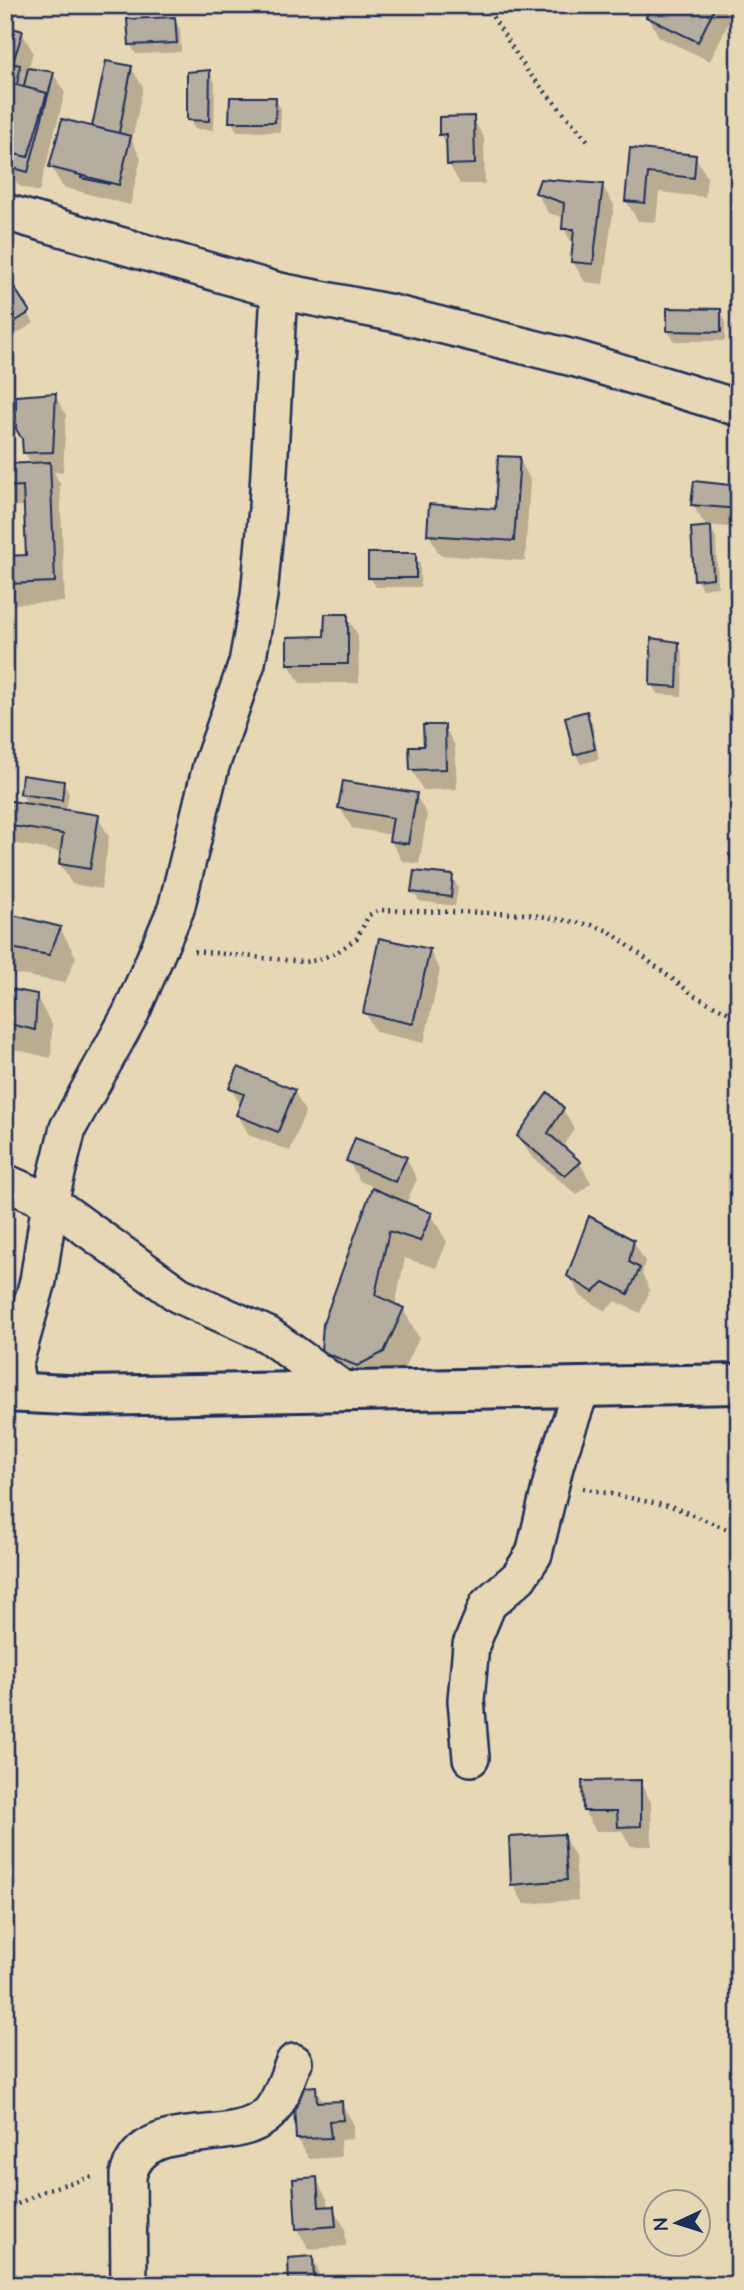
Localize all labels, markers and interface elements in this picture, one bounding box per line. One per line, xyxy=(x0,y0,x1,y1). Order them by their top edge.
north arrow xyxy=(642,2188,712,2258)
text: N xyxy=(648,2217,675,2231)

